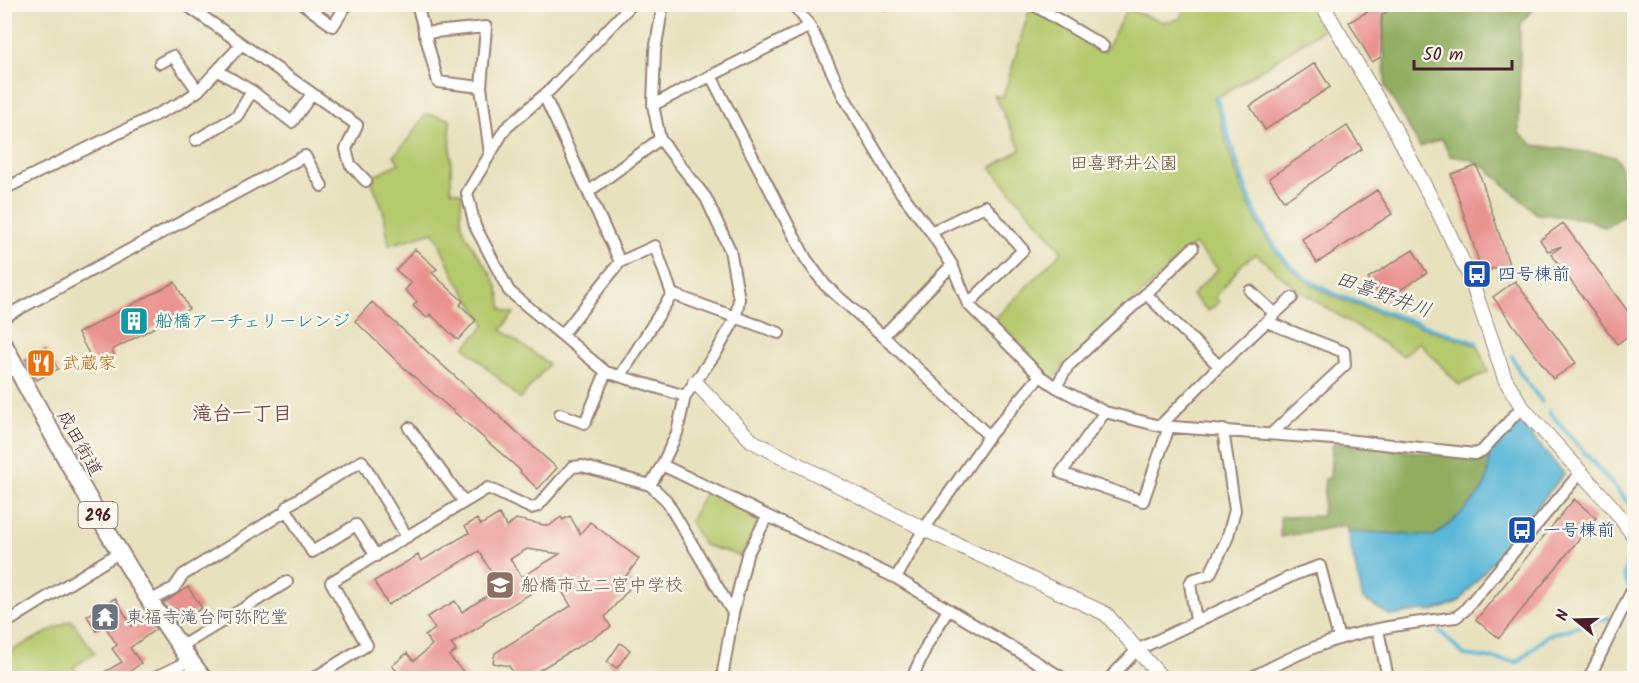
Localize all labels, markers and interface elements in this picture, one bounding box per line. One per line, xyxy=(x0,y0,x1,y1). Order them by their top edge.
scale bar xyxy=(1414,33,1512,71)
text: 50 m xyxy=(1423,41,1463,70)
park label: 田喜野井公園 xyxy=(1070,150,1178,179)
bus stop icon: 四号棟前 xyxy=(1461,258,1493,290)
place label: 四号棟前 xyxy=(1498,261,1570,290)
water label: 田喜野井川 xyxy=(1331,264,1436,328)
building icon: 船橋アーチェリーレンジ xyxy=(118,305,150,337)
place label: 船橋アーチェリーレンジ xyxy=(155,308,350,337)
restaurant icon: 武蔵家 xyxy=(25,347,57,379)
place label: 武蔵家 xyxy=(62,350,116,379)
district label: 滝台一丁目 xyxy=(192,399,292,431)
street label: 成田街道 xyxy=(49,405,109,482)
road number: 296 xyxy=(78,502,118,528)
bus stop icon: 一号棟前 xyxy=(1506,514,1538,546)
place label: 一号棟前 xyxy=(1543,517,1615,546)
school or university icon: 船橋市立二宮中学校 xyxy=(484,569,516,601)
place label: 船橋市立二宮中学校 xyxy=(521,572,683,601)
north arrow xyxy=(1546,590,1606,650)
temple icon: 東福寺滝台阿弥陀堂 xyxy=(89,601,121,633)
place label: 東福寺滝台阿弥陀堂 xyxy=(126,604,288,633)
text: N xyxy=(1550,607,1577,624)

